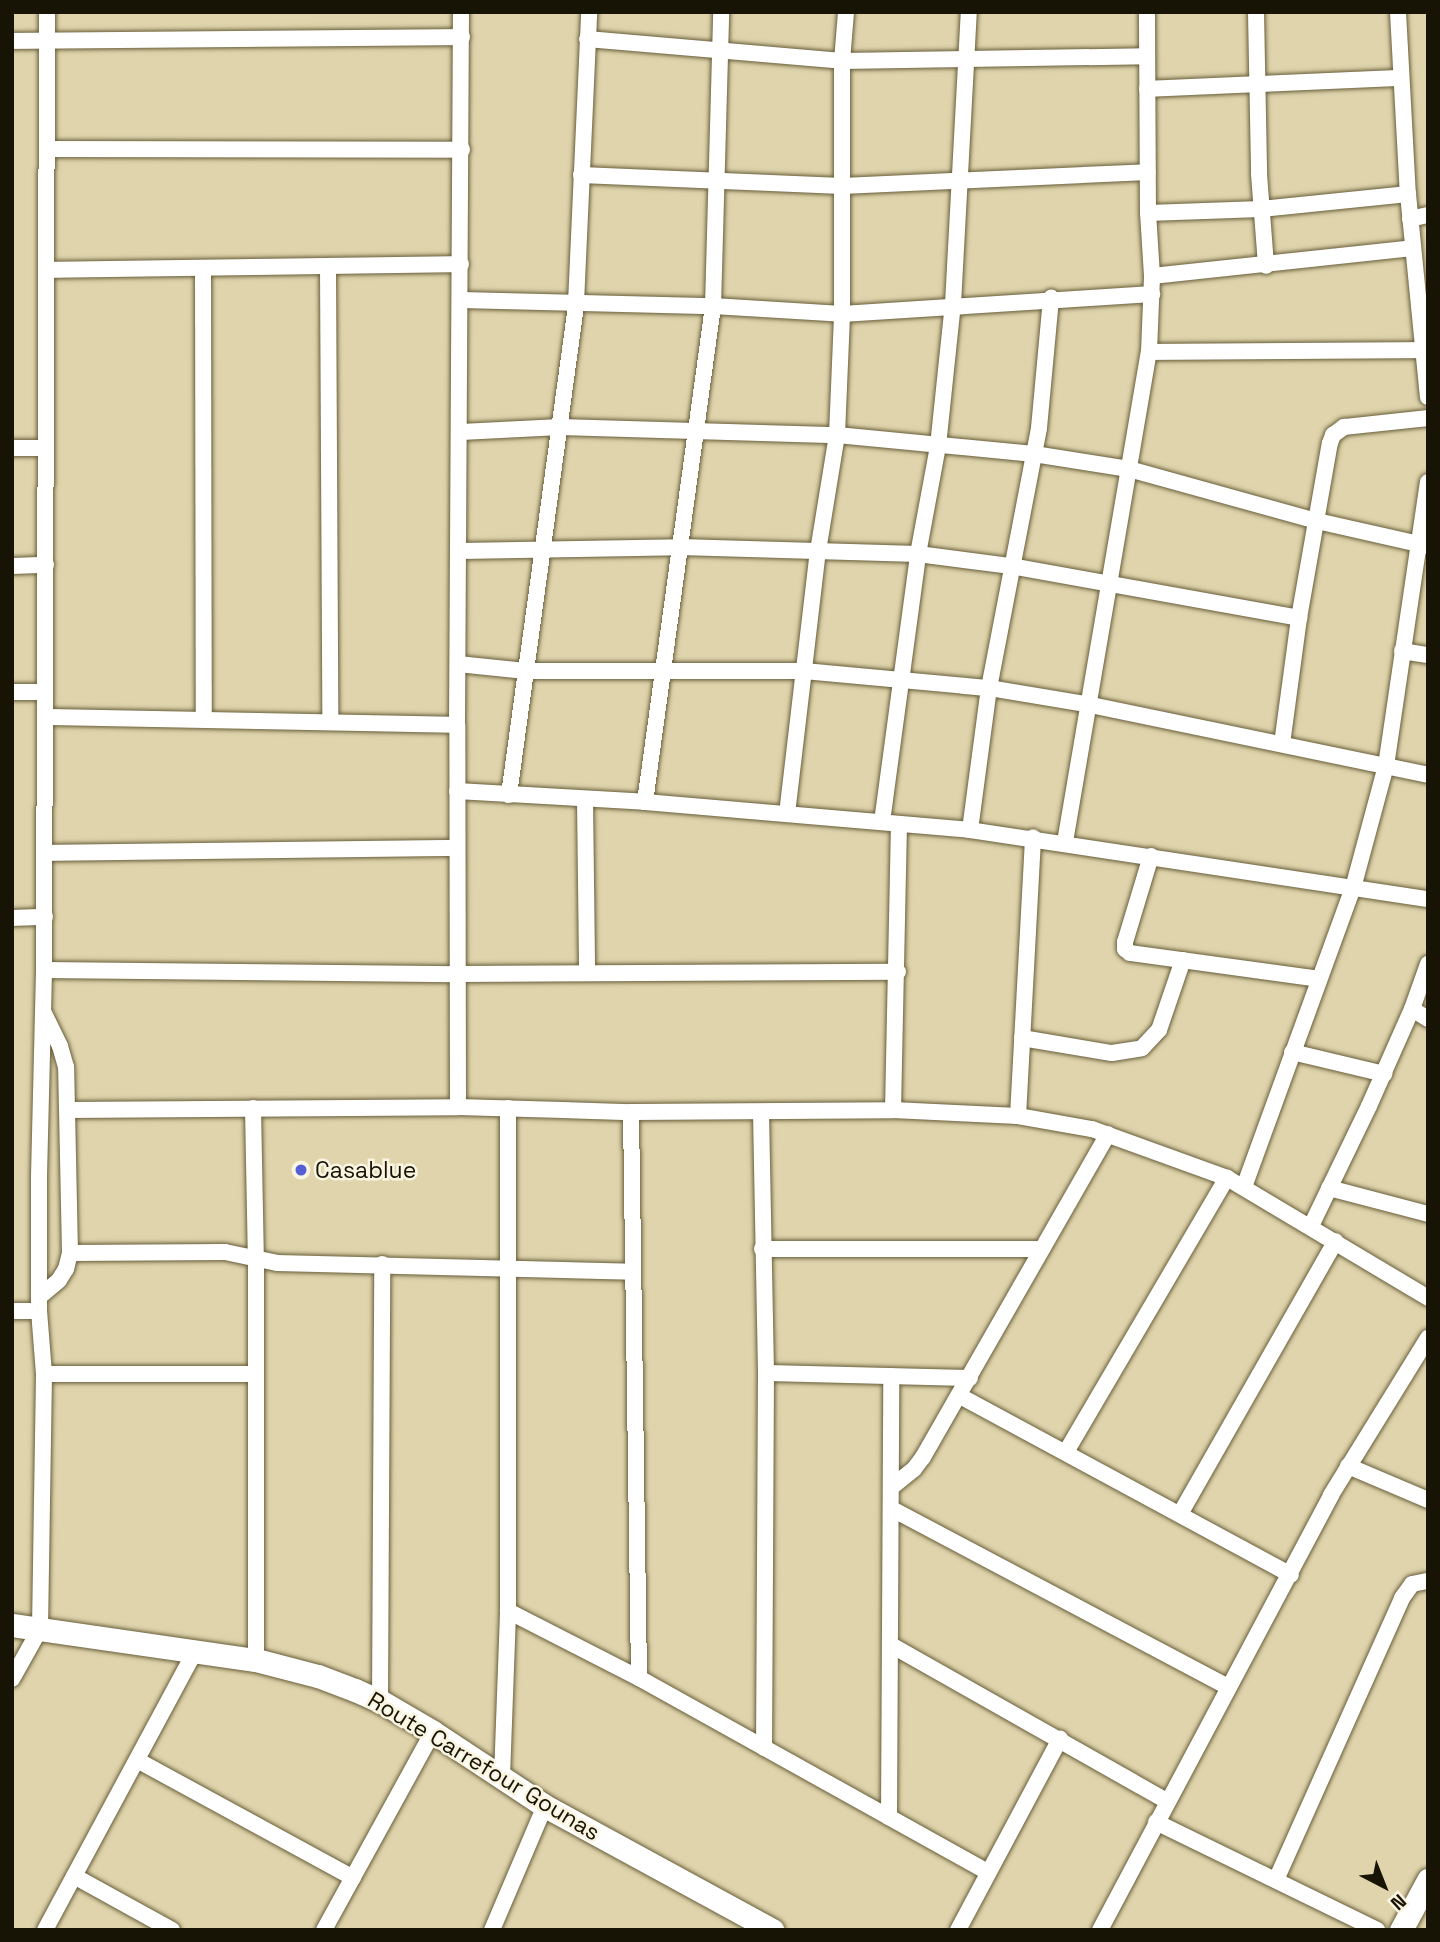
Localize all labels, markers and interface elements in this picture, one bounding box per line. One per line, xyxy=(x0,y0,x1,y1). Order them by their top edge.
place label: Casablue xyxy=(315,1156,416,1184)
marker: Casablue xyxy=(293,1162,309,1178)
street label: Route Carrefour Gounas xyxy=(363,1686,605,1846)
north arrow xyxy=(1349,1851,1419,1921)
text: N xyxy=(1385,1888,1411,1916)

